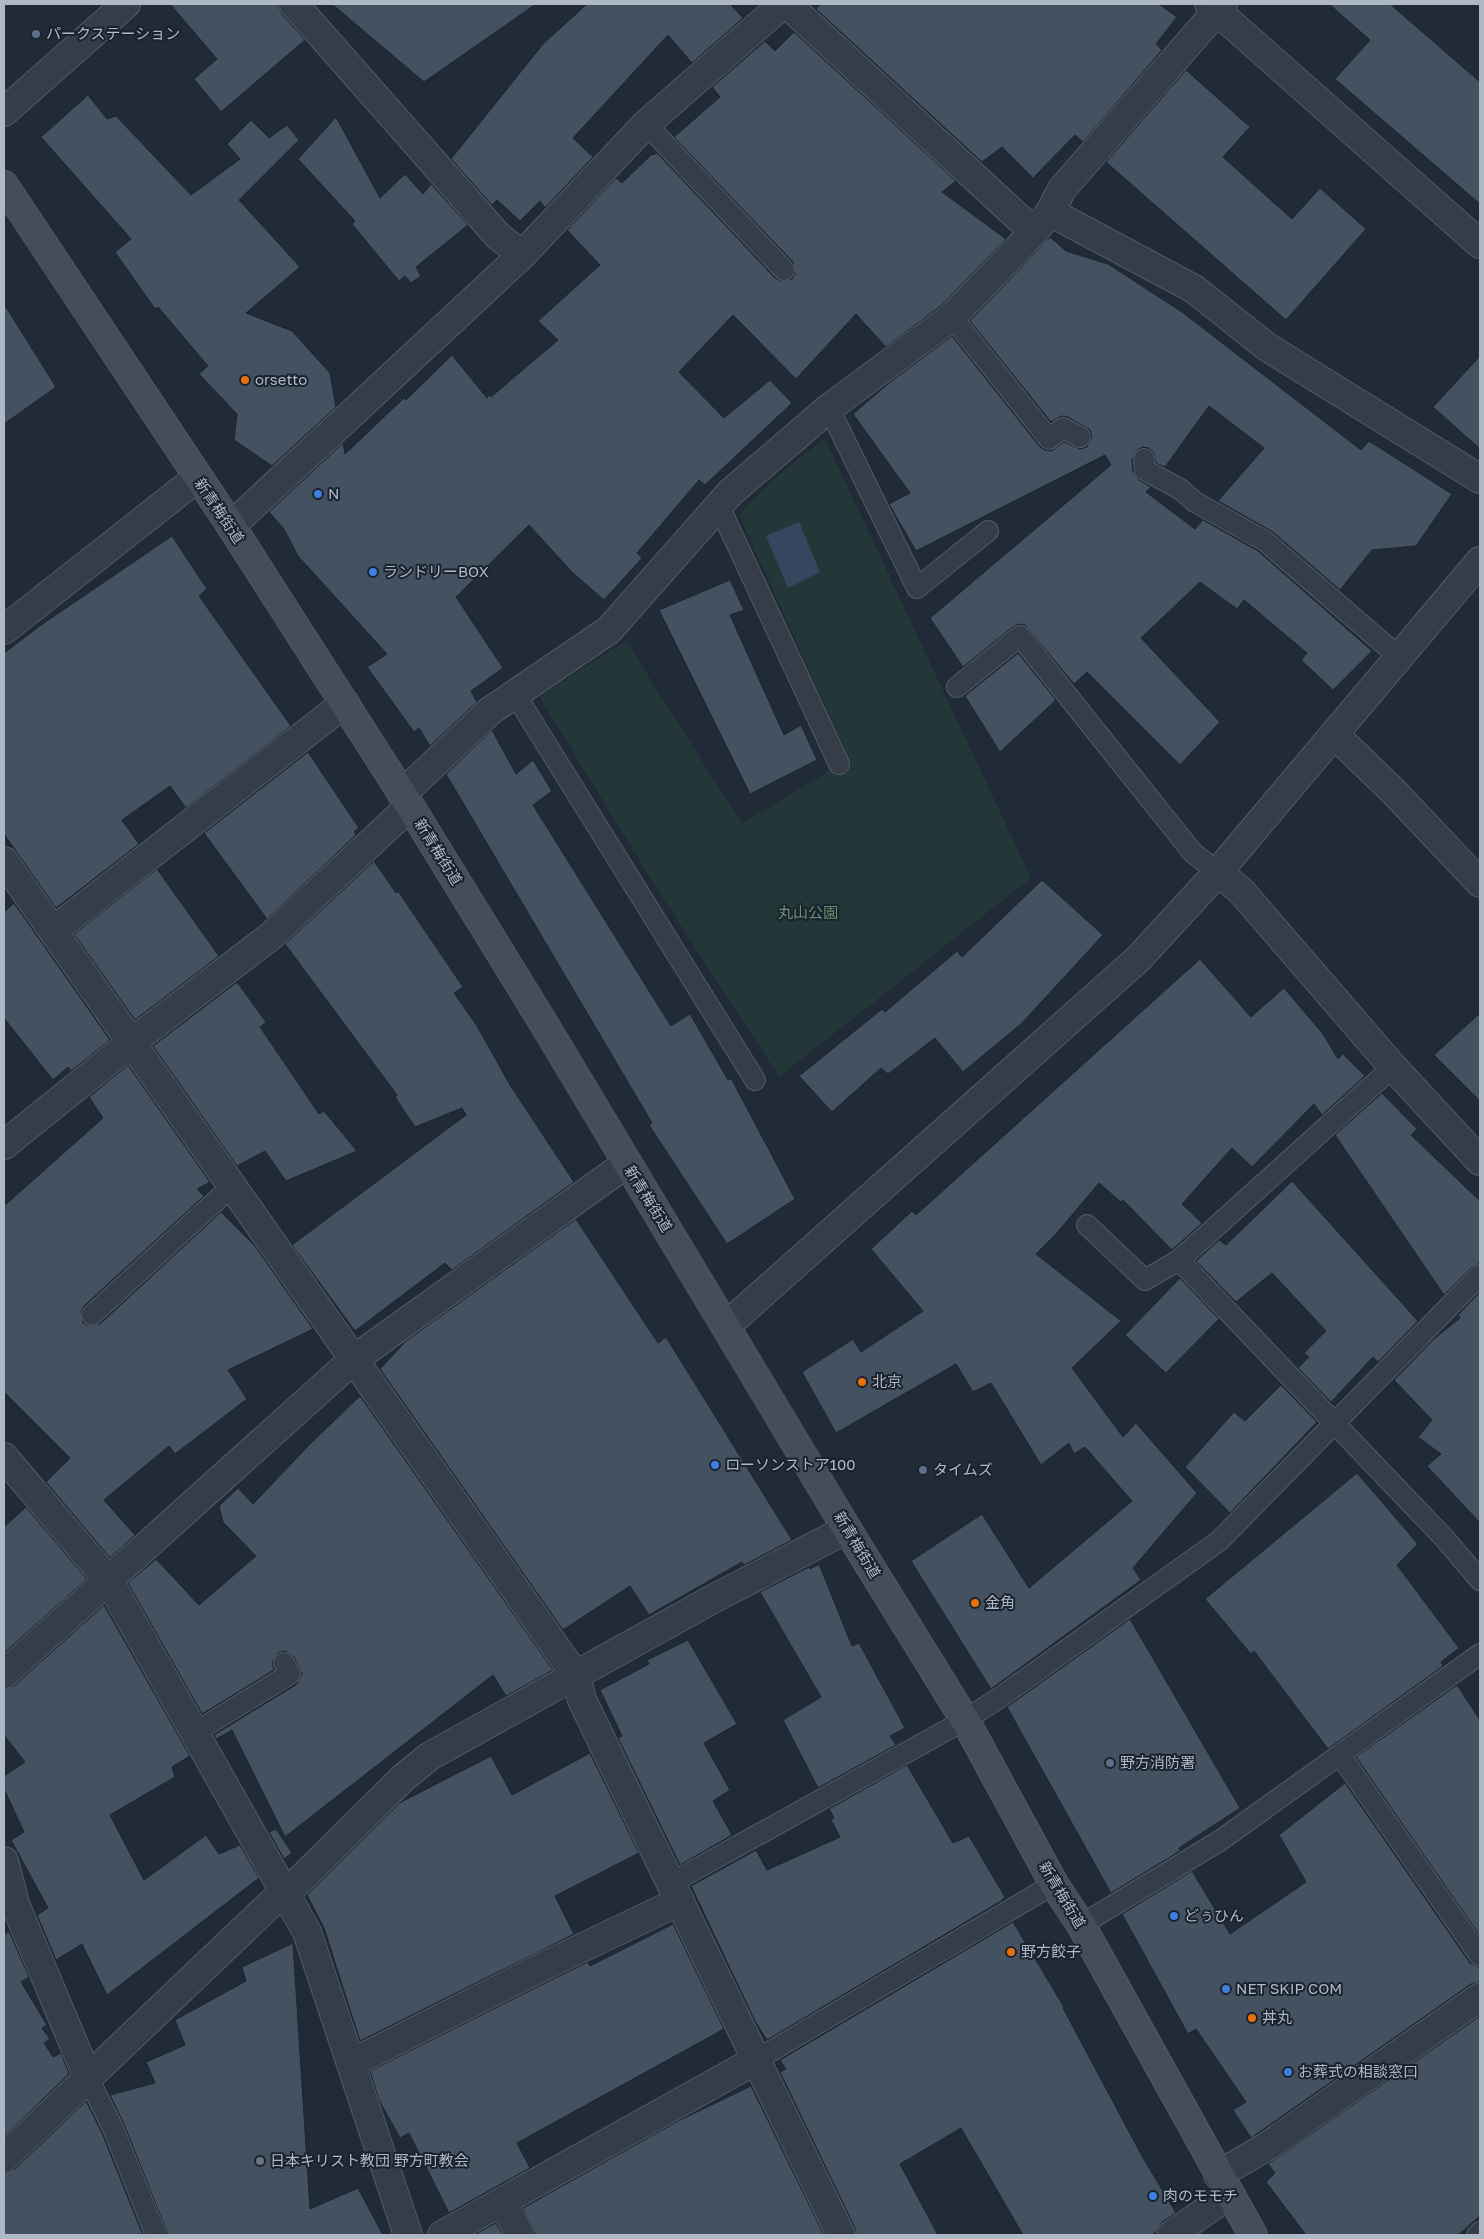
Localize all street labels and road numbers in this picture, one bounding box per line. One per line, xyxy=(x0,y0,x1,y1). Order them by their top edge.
street label: 新青梅街道 xyxy=(191,474,248,547)
street label: 新青梅街道 xyxy=(411,815,466,888)
street label: 新青梅街道 xyxy=(621,1162,676,1235)
street label: 新青梅街道 xyxy=(831,1508,885,1581)
street label: 新青梅街道 xyxy=(1036,1858,1090,1931)

